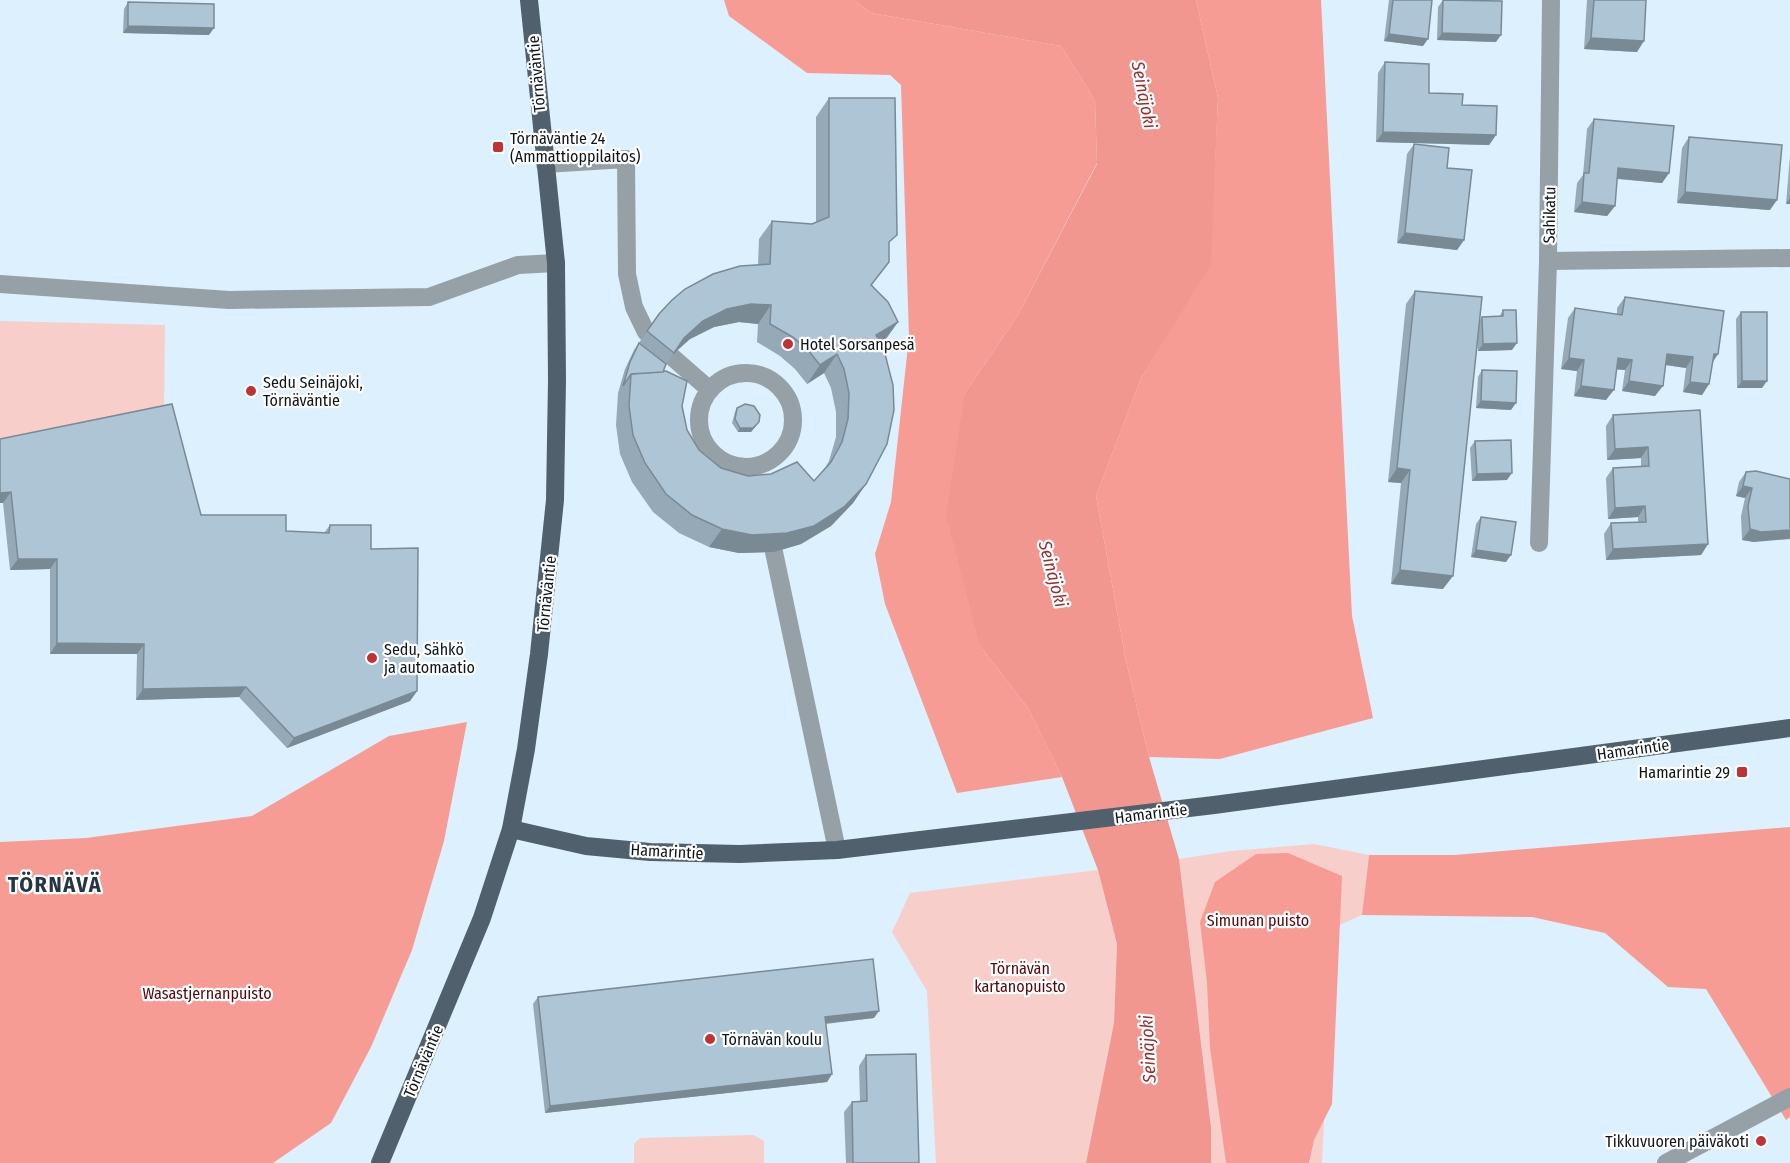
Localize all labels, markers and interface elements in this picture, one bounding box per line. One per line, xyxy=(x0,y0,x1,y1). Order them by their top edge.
street label: Törnäväntie xyxy=(524,35,549,113)
water label: Seinäjoki xyxy=(1127,59,1161,131)
place label: Törnäväntie 24 (Ammattioppilaitos) xyxy=(510,129,641,166)
marker: Törnäväntie 24 (Ammattioppilaitos) xyxy=(491,140,505,154)
street label: Sahikatu xyxy=(1540,186,1559,244)
place label: Hotel Sorsanpesä xyxy=(800,335,915,354)
marker: Hotel Sorsanpesä xyxy=(781,337,795,351)
place label: Sedu Seinäjoki, Törnäväntie xyxy=(263,373,363,410)
marker: Sedu Seinäjoki, Törnäväntie xyxy=(244,384,258,398)
water label: Seinäjoki xyxy=(1033,537,1073,610)
street label: Törnäväntie xyxy=(533,555,560,633)
place label: Sedu, Sähkö ja automaatio xyxy=(383,640,475,677)
marker: Sedu, Sähkö ja automaatio xyxy=(365,651,379,665)
street label: Hamarintie xyxy=(1596,735,1671,764)
place label: Hamarintie 29 xyxy=(1639,763,1730,782)
marker: Hamarintie 29 xyxy=(1735,765,1749,779)
street label: Hamarintie xyxy=(1114,800,1188,827)
street label: Hamarintie xyxy=(630,840,704,863)
district label: TÖRNÄVÄ xyxy=(8,871,102,898)
park label: Simunan puisto xyxy=(1207,911,1309,930)
park label: Törnävän kartanopuisto xyxy=(974,959,1066,996)
park label: Wasastjernanpuisto xyxy=(142,984,272,1003)
water label: Seinäjoki xyxy=(1135,1014,1161,1085)
street label: Törnäväntie xyxy=(400,1022,447,1100)
place label: Törnävän koulu xyxy=(722,1030,822,1049)
marker: Törnävän koulu xyxy=(703,1032,717,1046)
place label: Tikkuvuoren päiväkoti xyxy=(1605,1132,1749,1151)
marker: Tikkuvuoren päiväkoti xyxy=(1754,1134,1768,1148)

